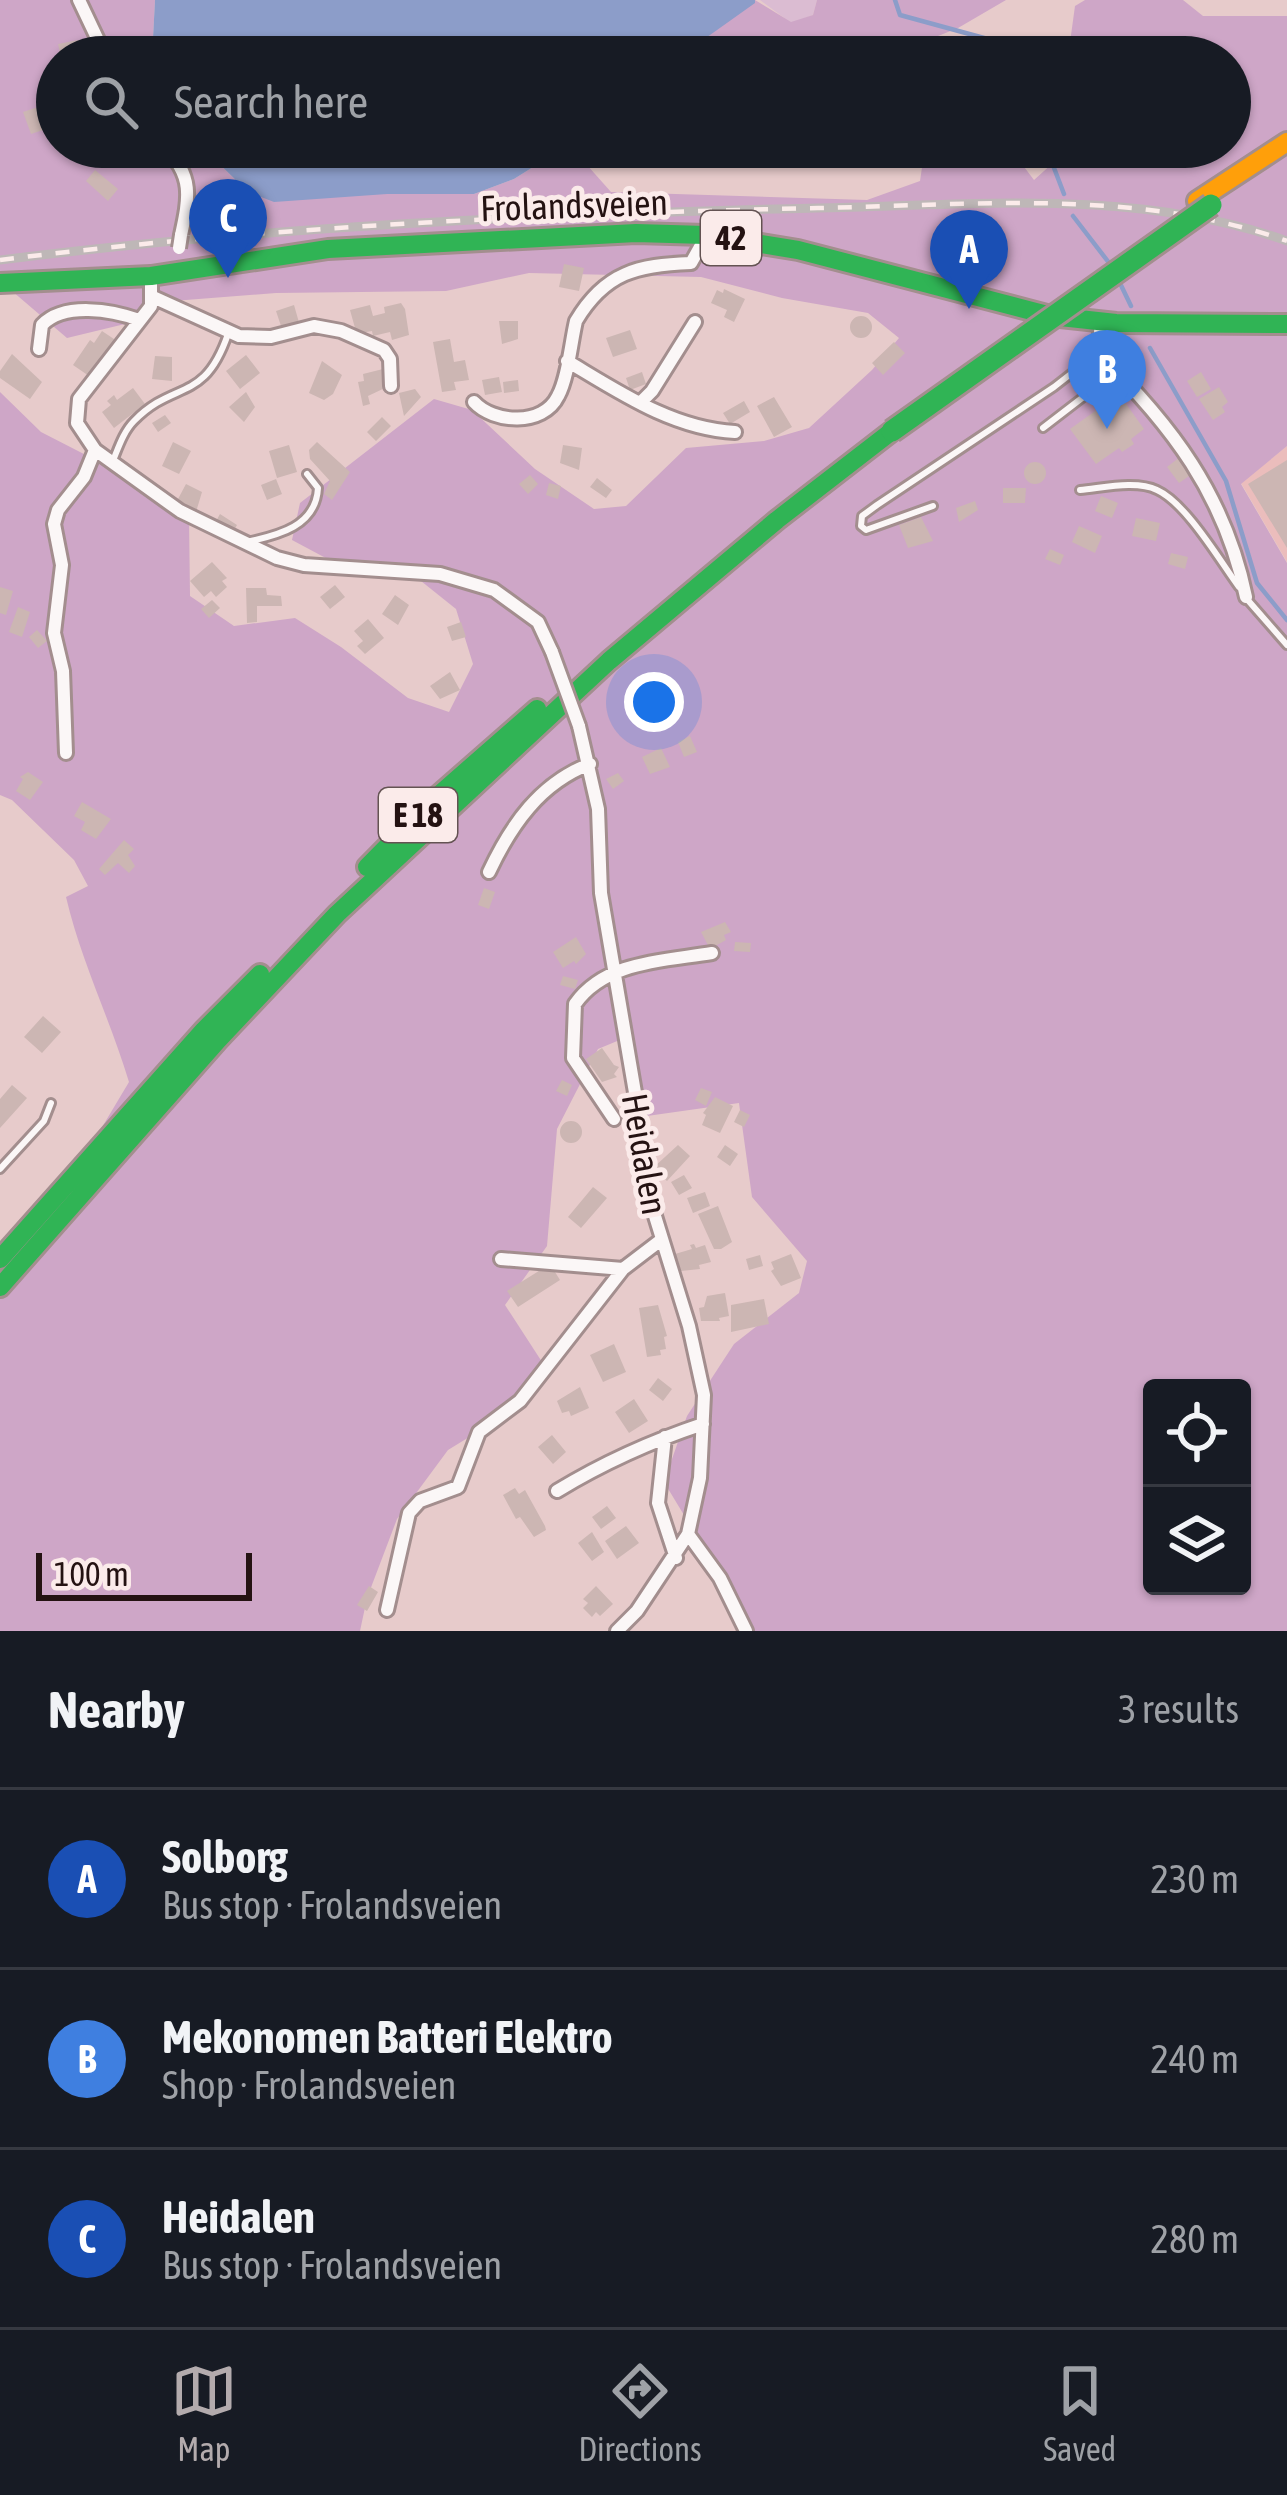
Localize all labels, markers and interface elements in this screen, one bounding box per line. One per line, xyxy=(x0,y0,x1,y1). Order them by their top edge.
search box xyxy=(36,36,1251,168)
icon: search xyxy=(78,69,144,135)
text: Search here xyxy=(174,76,368,128)
pin: C xyxy=(189,179,267,278)
street label: Frolandsveien xyxy=(479,181,669,229)
pin: A xyxy=(930,210,1008,309)
road number: 42 xyxy=(701,211,761,265)
pin: B xyxy=(1068,330,1146,429)
your location xyxy=(624,672,684,732)
road number: E 18 xyxy=(379,788,457,842)
street label: Heidalen xyxy=(614,1090,676,1218)
map controls xyxy=(1143,1379,1251,1595)
button: locate xyxy=(1143,1379,1251,1487)
button: layers xyxy=(1143,1487,1251,1595)
scale bar xyxy=(36,1547,252,1600)
text: 100 m xyxy=(54,1555,129,1593)
text: Nearby xyxy=(48,1680,185,1739)
text: 3 results xyxy=(1118,1687,1239,1731)
text: Solborg xyxy=(162,1831,288,1883)
text: A xyxy=(77,1857,97,1901)
text: 230 m xyxy=(1151,1857,1239,1901)
text: Bus stop · Frolandsveien xyxy=(162,1883,502,1927)
text: Mekonomen Batteri Elektro xyxy=(162,2011,613,2063)
text: B xyxy=(78,2037,96,2081)
text: 240 m xyxy=(1151,2037,1239,2081)
text: Shop · Frolandsveien xyxy=(162,2063,457,2107)
text: Heidalen xyxy=(162,2191,315,2243)
text: C xyxy=(78,2217,96,2261)
text: 280 m xyxy=(1151,2217,1239,2261)
text: Bus stop · Frolandsveien xyxy=(162,2243,502,2287)
tab: Map xyxy=(171,2358,237,2468)
tab: Directions xyxy=(578,2358,702,2468)
tab: Saved xyxy=(1043,2358,1116,2468)

